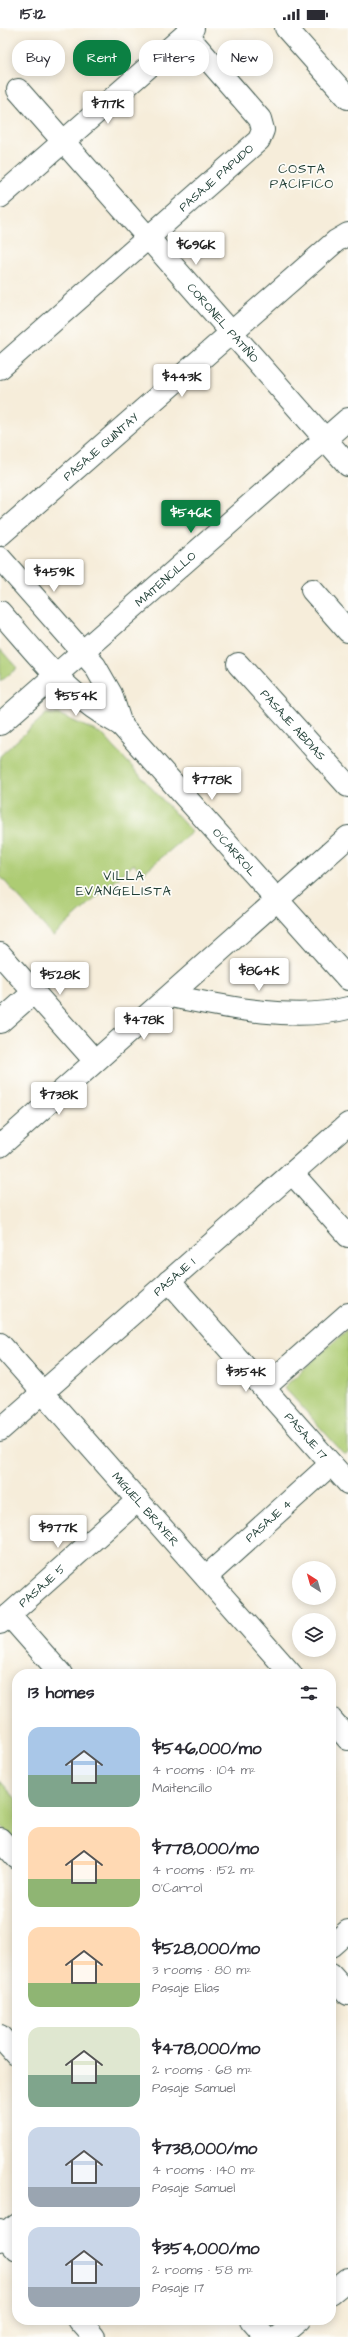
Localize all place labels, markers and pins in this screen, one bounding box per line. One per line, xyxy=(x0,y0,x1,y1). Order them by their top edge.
pin: $717K xyxy=(80,91,136,125)
pin: $696K xyxy=(168,232,224,266)
pin: $443K xyxy=(154,364,210,398)
pin: $546K xyxy=(163,500,219,534)
pin: $459K xyxy=(26,559,82,593)
pin: $554K xyxy=(48,683,104,717)
pin: $778K xyxy=(184,767,240,801)
pin: $864K xyxy=(231,958,287,992)
pin: $528K xyxy=(32,962,88,996)
pin: $478K xyxy=(116,1007,172,1041)
pin: $738K xyxy=(31,1082,87,1116)
pin: $354K xyxy=(218,1359,274,1393)
pin: $977K xyxy=(30,1515,86,1549)

